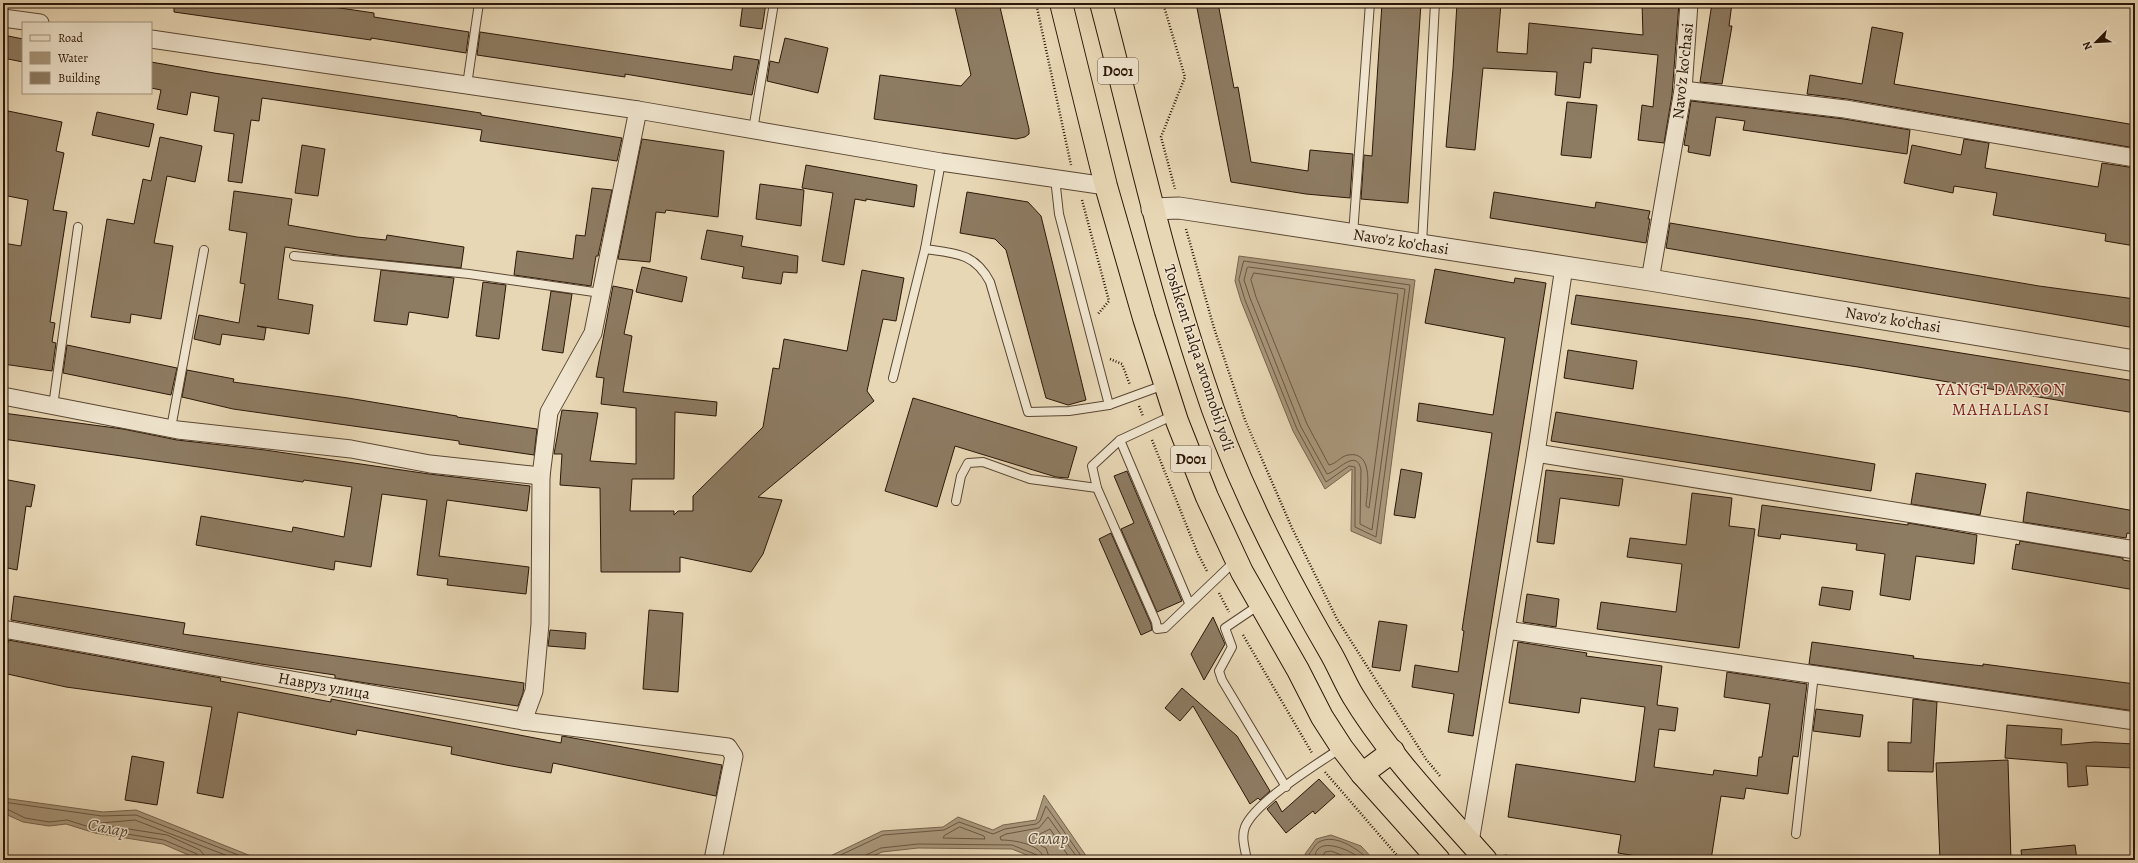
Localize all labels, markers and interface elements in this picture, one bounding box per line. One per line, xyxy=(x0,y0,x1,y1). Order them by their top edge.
legend xyxy=(22,22,152,94)
street label: Navo'z ko'chasi xyxy=(1667,22,1699,120)
north arrow xyxy=(2076,22,2116,62)
text: Road xyxy=(58,30,84,46)
text: N xyxy=(2079,39,2096,53)
text: Water xyxy=(57,50,88,66)
road number: D001 xyxy=(1098,58,1138,84)
text: Building xyxy=(58,70,100,86)
street label: Navo'z ko'chasi xyxy=(1351,224,1451,260)
street label: Toshkent halqa avtomobil yo'li xyxy=(1158,262,1240,454)
street label: Navo'z ko'chasi xyxy=(1843,302,1943,338)
district label: YANGI DARXON MAHALLASI xyxy=(1935,378,2066,421)
road number: D001 xyxy=(1171,446,1211,472)
street label: Навруз улица xyxy=(276,667,372,705)
water label: Салар xyxy=(86,813,130,843)
water label: Салар xyxy=(1028,827,1068,850)

